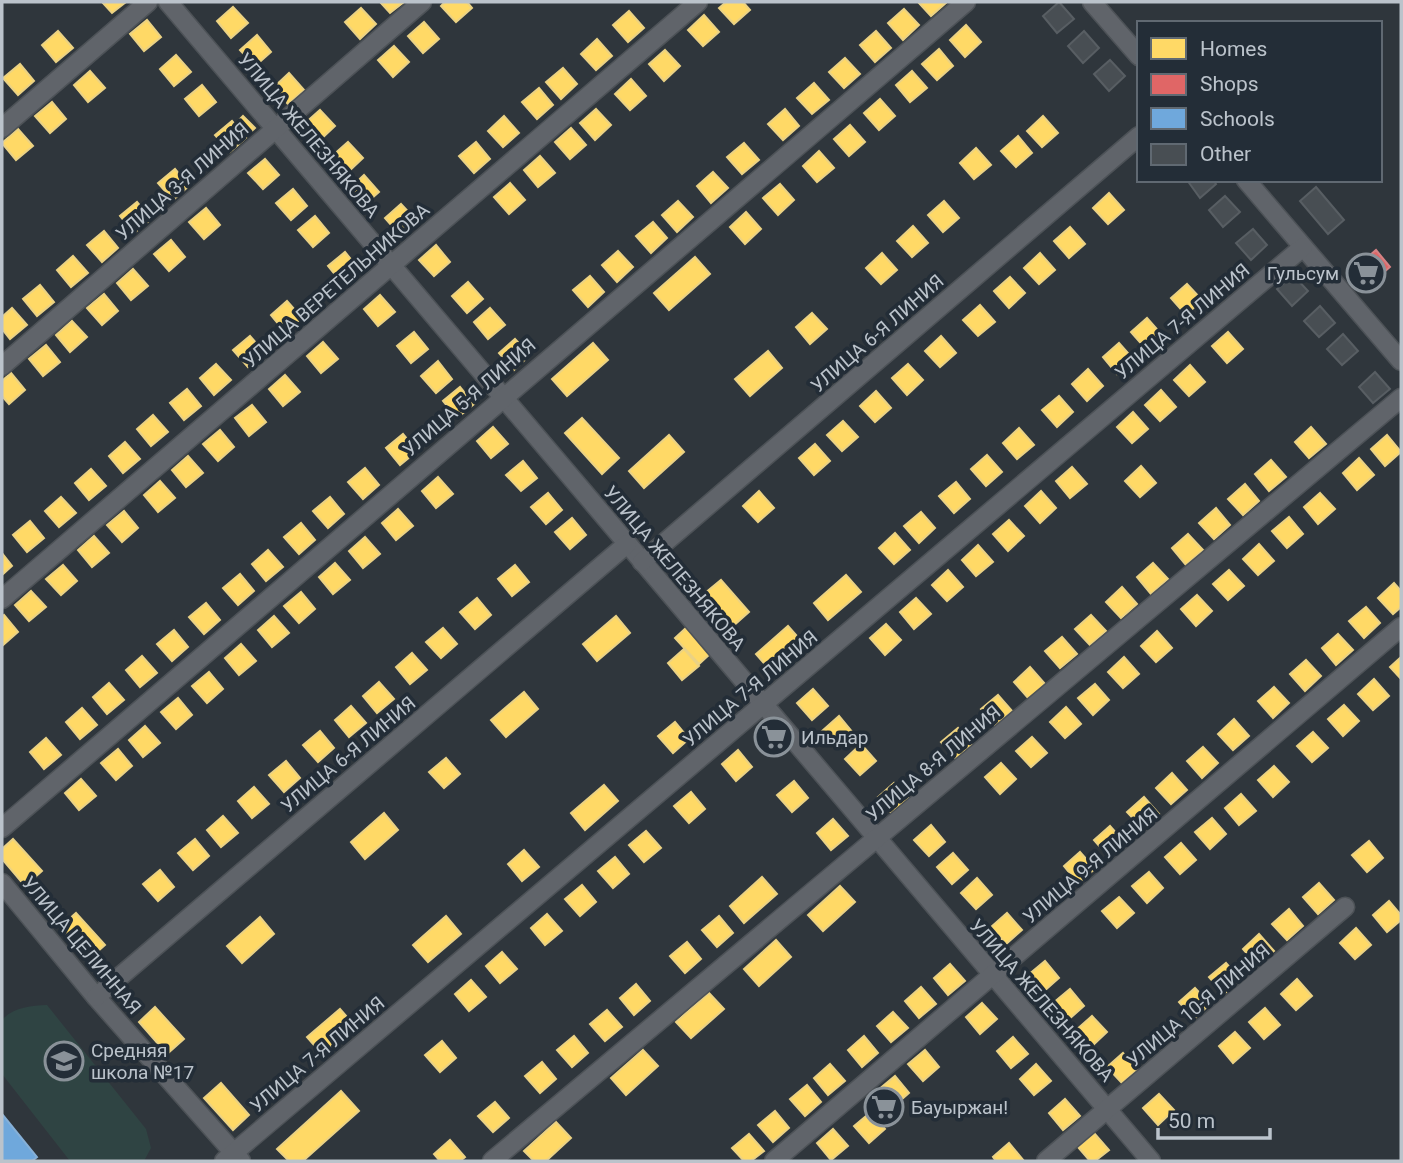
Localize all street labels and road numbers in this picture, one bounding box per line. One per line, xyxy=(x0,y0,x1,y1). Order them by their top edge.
street label: УЛИЦА ЖЕЛЕЗНЯКОВА xyxy=(233,48,385,223)
street label: УЛИЦА 3-Я ЛИНИЯ xyxy=(111,117,253,245)
street label: УЛИЦА ВЕРЕТЕЛЬНИКОВА xyxy=(239,198,435,372)
street label: УЛИЦА 7-Я ЛИНИЯ xyxy=(1110,258,1254,384)
street label: УЛИЦА 6-Я ЛИНИЯ xyxy=(806,269,948,397)
street label: УЛИЦА 5-Я ЛИНИЯ xyxy=(398,333,540,461)
street label: УЛИЦА ЖЕЛЕЗНЯКОВА xyxy=(599,481,751,656)
street label: УЛИЦА 7-Я ЛИНИЯ xyxy=(678,625,822,751)
street label: УЛИЦА 6-Я ЛИНИЯ xyxy=(276,691,420,817)
street label: УЛИЦА 8-Я ЛИНИЯ xyxy=(861,700,1005,826)
street label: УЛИЦА 9-Я ЛИНИЯ xyxy=(1018,802,1162,928)
street label: УЛИЦА ЦЕЛИННАЯ xyxy=(17,872,146,1019)
street label: УЛИЦА ЖЕЛЕЗНЯКОВА xyxy=(965,914,1119,1087)
street label: УЛИЦА 10-Я ЛИНИЯ xyxy=(1122,939,1274,1072)
street label: УЛИЦА 7-Я ЛИНИЯ xyxy=(245,991,389,1117)

